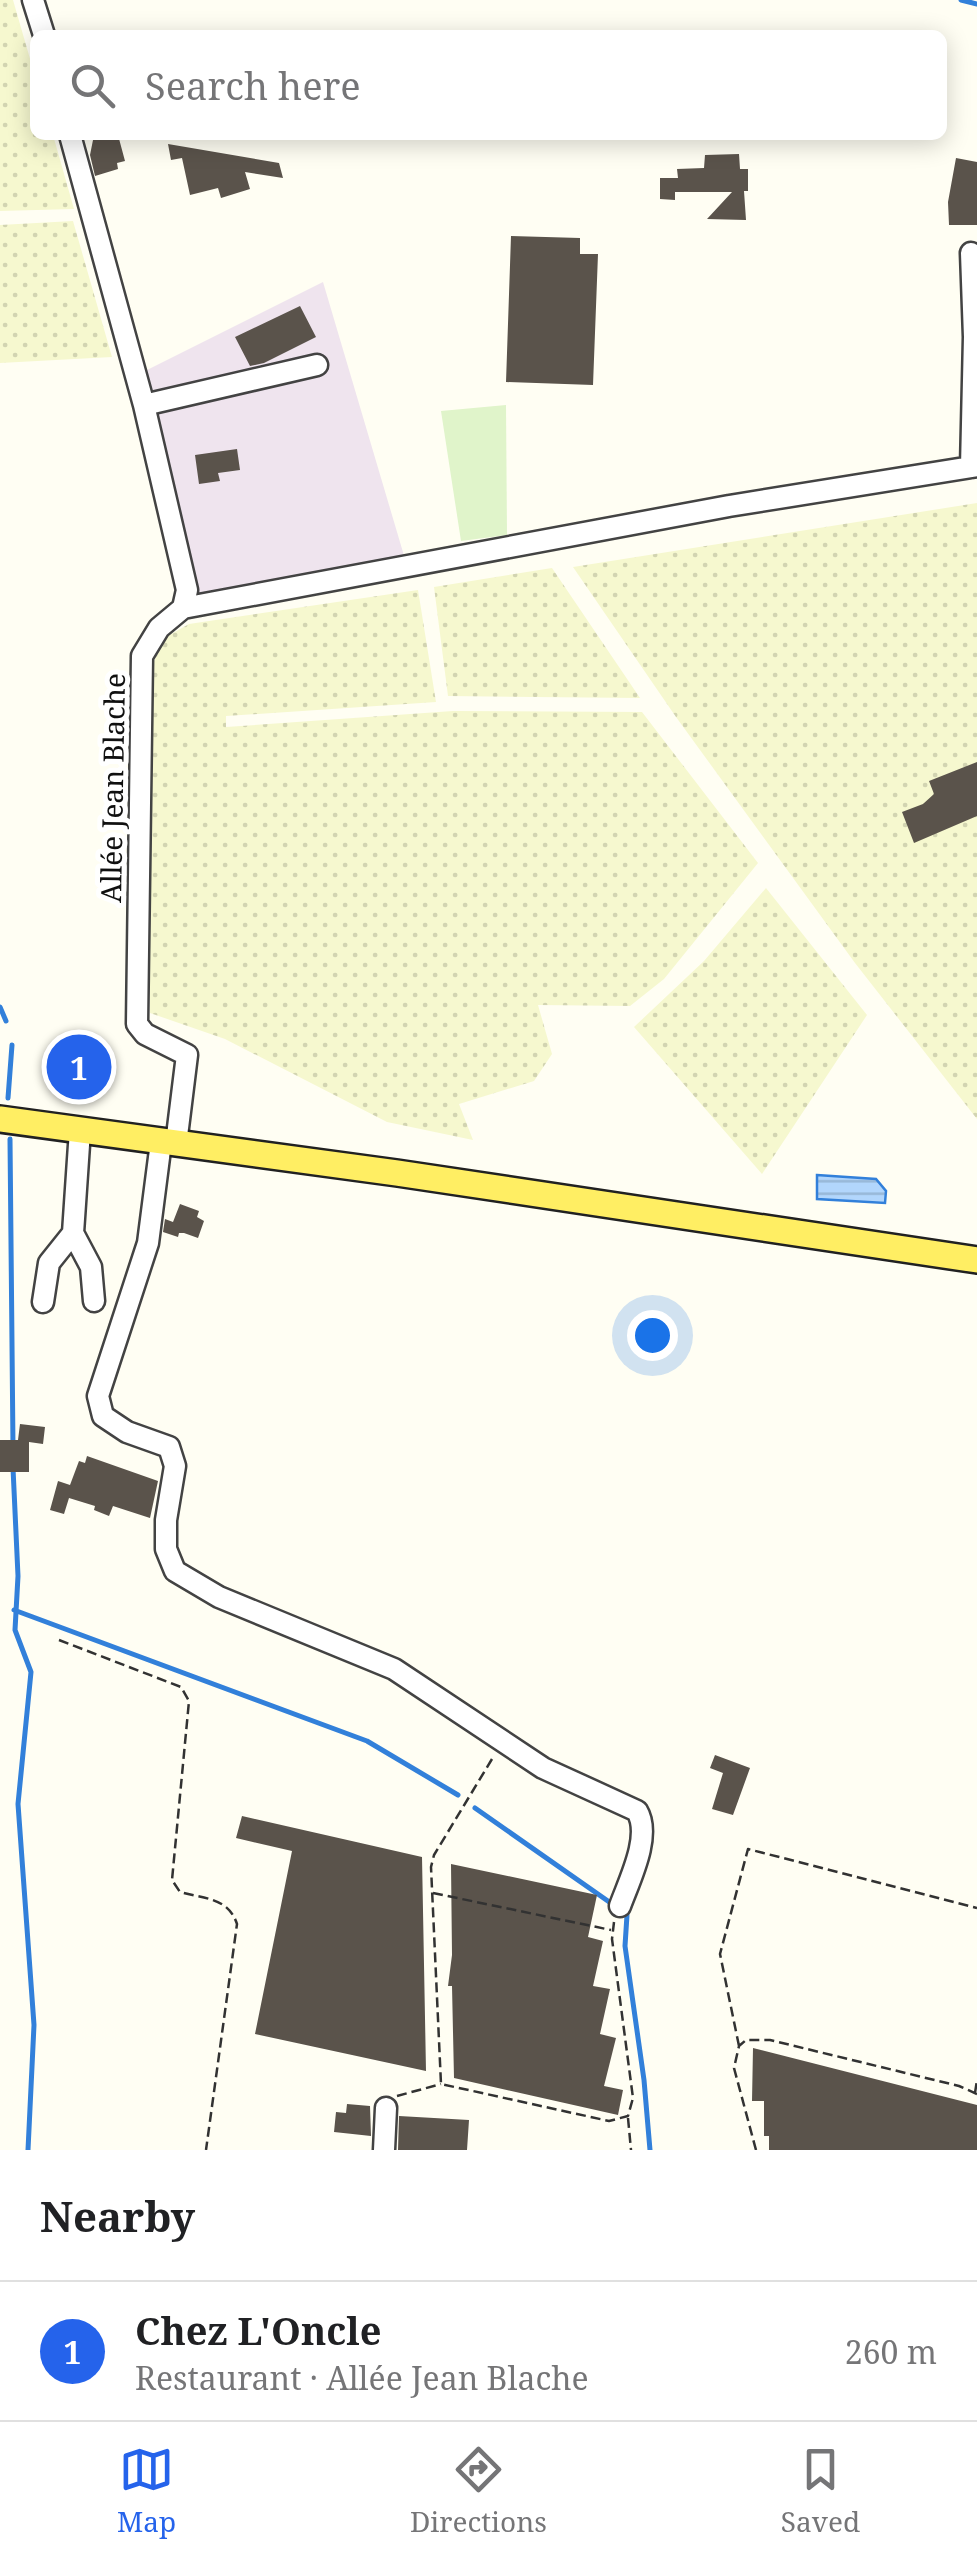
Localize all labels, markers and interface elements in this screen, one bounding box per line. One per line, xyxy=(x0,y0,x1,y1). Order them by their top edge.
search box xyxy=(30,30,947,140)
icon: search xyxy=(65,58,120,113)
text: Search here xyxy=(145,59,361,111)
street label: Allée Jean Blache xyxy=(91,673,133,903)
pin: 1 xyxy=(46,1030,112,1104)
your location xyxy=(627,1310,678,1361)
text: Nearby xyxy=(40,2187,195,2244)
text: Chez L'Oncle xyxy=(135,2304,381,2356)
text: 1 xyxy=(63,2330,82,2373)
text: 260 m xyxy=(845,2330,937,2373)
text: Restaurant · Allée Jean Blache xyxy=(135,2356,589,2399)
tab: Map xyxy=(117,2442,176,2540)
tab: Directions xyxy=(410,2442,547,2540)
tab: Saved xyxy=(781,2442,860,2540)

